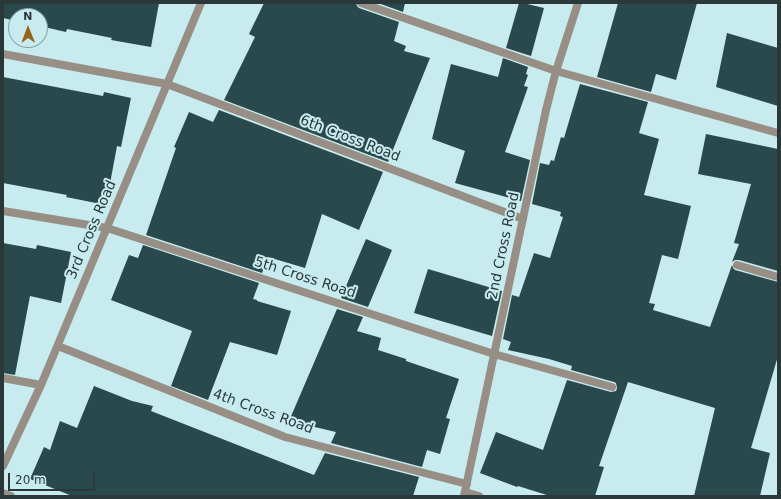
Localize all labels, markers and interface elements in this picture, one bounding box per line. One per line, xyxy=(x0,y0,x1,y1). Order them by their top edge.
north arrow xyxy=(8,8,48,48)
text: N xyxy=(23,10,33,23)
street label: 6th Cross Road xyxy=(298,112,402,166)
street label: 3rd Cross Road xyxy=(64,178,120,282)
street label: 2nd Cross Road xyxy=(484,191,524,301)
street label: 5th Cross Road xyxy=(252,254,358,302)
street label: 4th Cross Road xyxy=(210,386,316,438)
scale bar xyxy=(10,465,97,491)
text: 20 m xyxy=(15,473,46,487)

